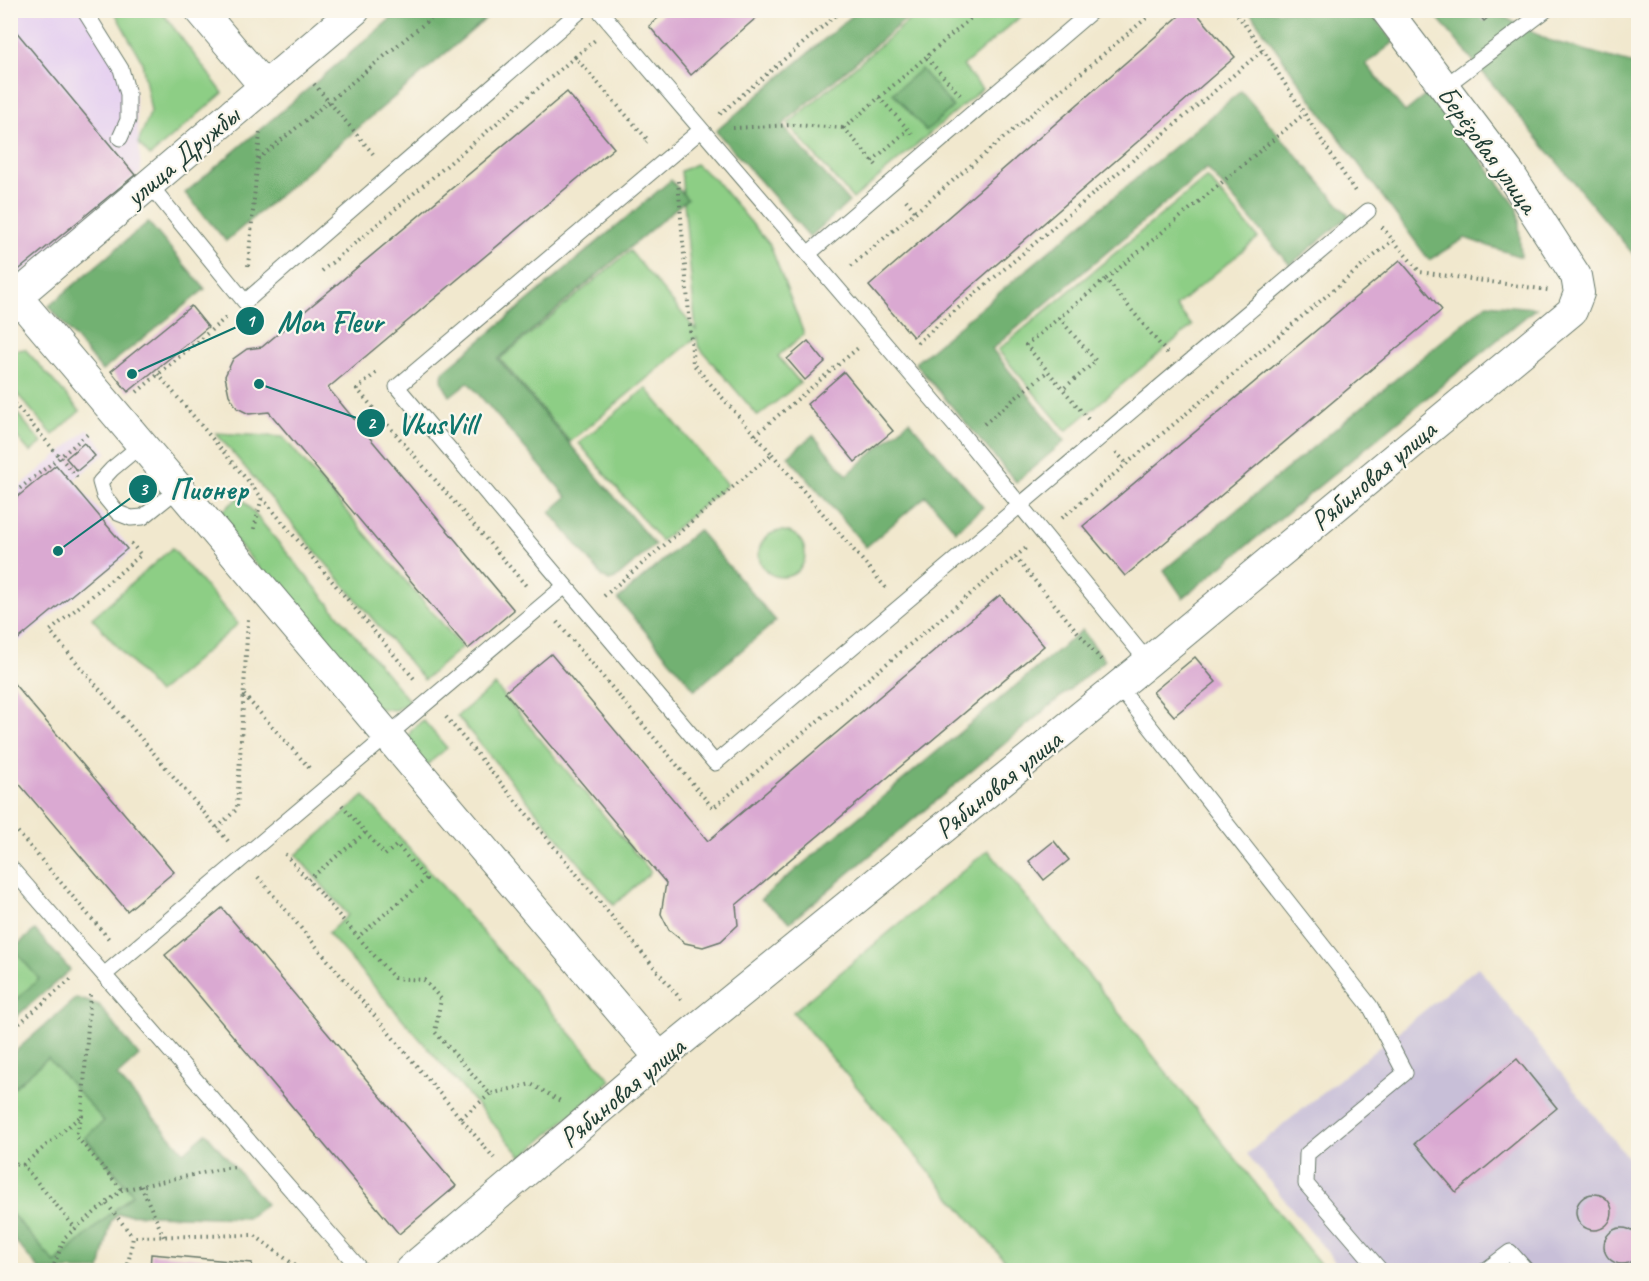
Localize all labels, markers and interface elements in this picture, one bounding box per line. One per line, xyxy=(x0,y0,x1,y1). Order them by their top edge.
street label: Берёзовая улица xyxy=(1429,78,1548,223)
street label: улица Дружбы xyxy=(116,97,248,215)
callout: Mon Fleur xyxy=(235,297,395,345)
text: Mon Fleur xyxy=(277,303,386,341)
text: 1 xyxy=(246,310,256,332)
callout: VkusVill xyxy=(356,399,489,447)
text: VkusVill xyxy=(397,405,482,443)
street label: Рябиновая улица xyxy=(1303,411,1444,538)
text: 2 xyxy=(367,412,377,434)
callout: Пионер xyxy=(128,465,260,513)
text: Пионер xyxy=(170,470,250,508)
text: 3 xyxy=(139,478,149,500)
street label: Рябиновая улица xyxy=(927,721,1070,846)
street label: Рябиновая улица xyxy=(552,1028,693,1155)

